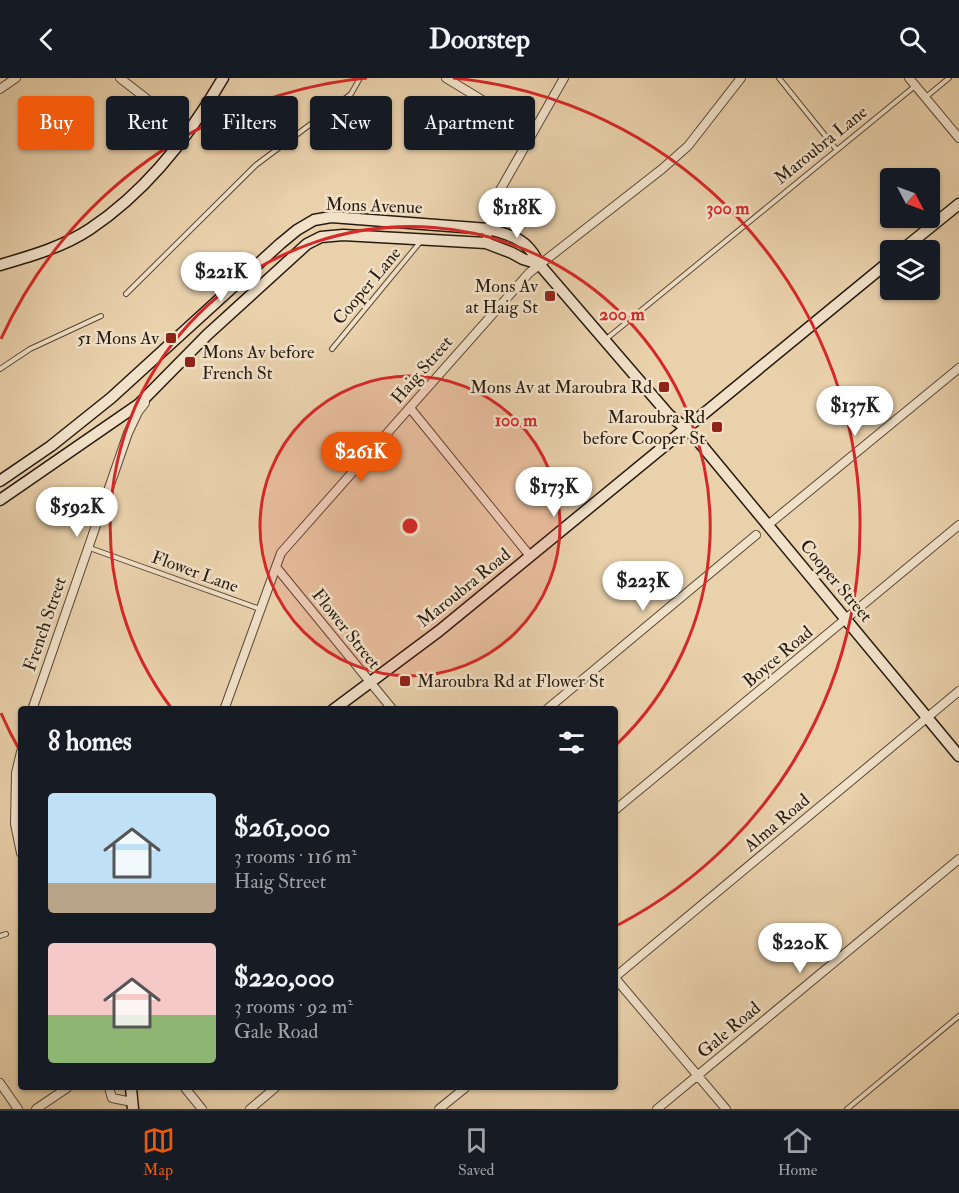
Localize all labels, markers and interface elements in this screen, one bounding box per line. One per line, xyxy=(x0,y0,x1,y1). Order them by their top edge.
icon: back xyxy=(30,23,63,56)
text: Doorstep xyxy=(429,23,530,56)
icon: search xyxy=(896,23,929,56)
chip: Buy xyxy=(18,96,94,150)
chip: Rent xyxy=(106,96,189,150)
chip: Filters xyxy=(201,96,298,150)
chip: New xyxy=(310,96,392,150)
chip: Apartment xyxy=(404,96,535,150)
street label: Maroubra Lane xyxy=(770,100,873,190)
north arrow xyxy=(880,168,940,228)
map controls xyxy=(880,168,940,300)
pin: $118K xyxy=(475,188,559,239)
street label: Mons Avenue xyxy=(325,193,423,219)
text: $118K xyxy=(493,195,541,220)
text: 300 m xyxy=(706,197,751,220)
button: layers xyxy=(880,240,940,300)
street label: Cooper Lane xyxy=(328,242,407,330)
pin: $221K xyxy=(179,252,263,303)
text: $221K xyxy=(195,259,247,284)
place label: Mons Av at Haig St xyxy=(466,275,538,319)
marker: Mons Av at Haig St xyxy=(543,289,557,303)
text: 200 m xyxy=(599,303,646,326)
place label: 51 Mons Av xyxy=(77,327,159,350)
marker: 51 Mons Av xyxy=(164,331,178,345)
street label: Haig Street xyxy=(386,331,458,409)
place label: Mons Av before French St xyxy=(202,341,315,385)
marker: Mons Av before French St xyxy=(183,355,197,369)
place label: Mons Av at Maroubra Rd xyxy=(470,376,652,399)
marker: Mons Av at Maroubra Rd xyxy=(657,380,671,394)
pin: $137K xyxy=(813,386,897,437)
text: $137K xyxy=(830,393,880,418)
place label: Maroubra Rd before Cooper St xyxy=(583,406,705,450)
text: 100 m xyxy=(495,409,538,432)
marker: Maroubra Rd before Cooper St xyxy=(710,420,724,434)
pin: $261K xyxy=(319,432,403,483)
text: $261K xyxy=(335,439,387,464)
pin: $173K xyxy=(512,467,596,518)
text: $173K xyxy=(529,474,579,499)
pin: $592K xyxy=(35,487,119,538)
text: $592K xyxy=(50,494,104,519)
centre of rings xyxy=(400,516,420,536)
street label: Cooper Street xyxy=(795,535,877,627)
street label: Maroubra Road xyxy=(413,543,515,633)
street label: Flower Lane xyxy=(148,546,242,598)
pin: $223K xyxy=(601,561,685,612)
text: $223K xyxy=(616,568,670,593)
street label: French Street xyxy=(18,574,72,674)
street label: Flower Street xyxy=(307,584,385,674)
street label: Boyce Road xyxy=(738,621,818,693)
place label: Maroubra Rd at Flower St xyxy=(417,670,605,693)
marker: Maroubra Rd at Flower St xyxy=(398,674,412,688)
text: 8 homes xyxy=(48,726,132,758)
icon: filters xyxy=(555,726,588,759)
street label: Alma Road xyxy=(739,789,815,858)
text: $261,000 xyxy=(234,812,330,844)
icon: home xyxy=(96,817,168,889)
text: 3 rooms · 116 m² xyxy=(234,844,357,869)
text: Haig Street xyxy=(234,869,326,894)
pin: $220K xyxy=(758,923,842,974)
text: $220K xyxy=(772,930,828,955)
text: $220,000 xyxy=(234,962,335,994)
icon: home xyxy=(96,967,168,1039)
text: 3 rooms · 92 m² xyxy=(234,994,353,1019)
street label: Gale Road xyxy=(692,997,766,1063)
text: Gale Road xyxy=(234,1019,318,1044)
tab: Map xyxy=(142,1124,175,1180)
tab: Saved xyxy=(458,1124,494,1180)
tab: Home xyxy=(778,1124,817,1180)

